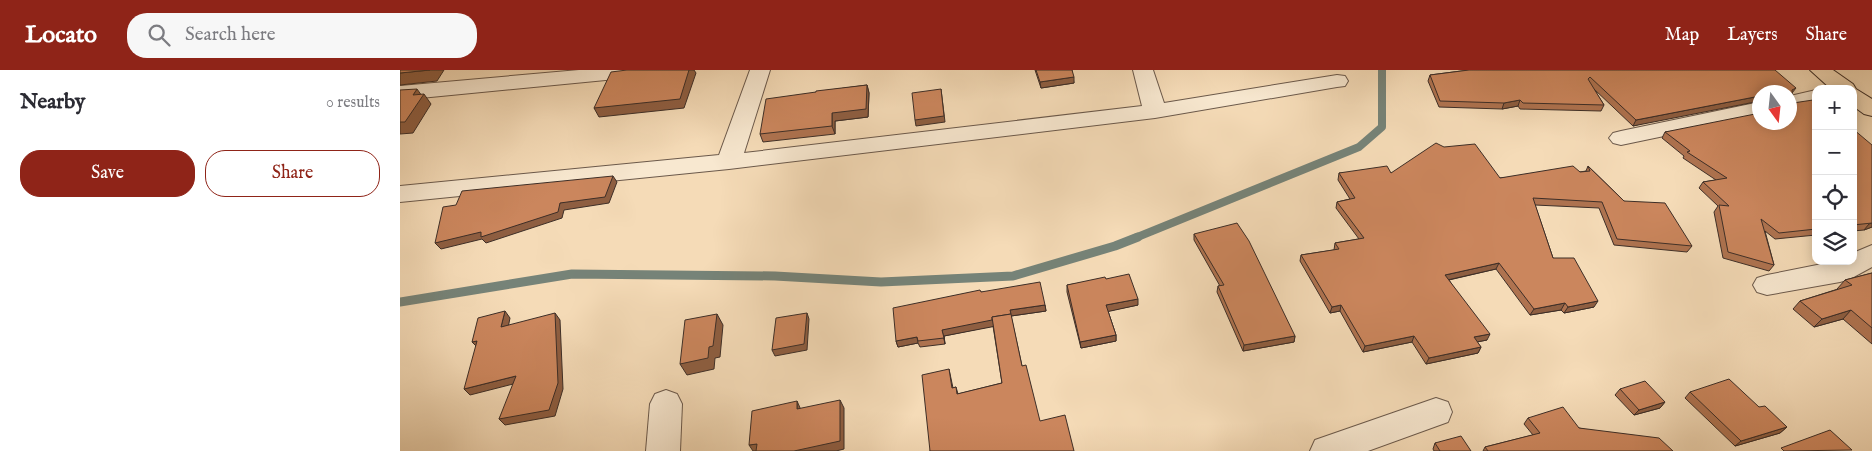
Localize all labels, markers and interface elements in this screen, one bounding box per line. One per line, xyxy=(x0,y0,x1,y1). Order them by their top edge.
search box xyxy=(127,13,477,58)
text: Locato xyxy=(25,20,97,51)
icon: search xyxy=(145,21,173,49)
text: Search here xyxy=(185,23,276,47)
text: Map xyxy=(1665,24,1699,47)
text: Layers xyxy=(1727,24,1778,47)
text: Share xyxy=(1806,24,1847,47)
north arrow xyxy=(1752,85,1797,130)
map controls xyxy=(1812,85,1857,265)
button: + xyxy=(1812,85,1857,130)
text: Nearby xyxy=(20,89,85,116)
text: 0 results xyxy=(326,93,380,113)
button: − xyxy=(1812,130,1857,175)
button: Save xyxy=(20,150,195,197)
button: Share xyxy=(205,150,380,197)
button: locate xyxy=(1812,175,1857,220)
button: layers xyxy=(1812,220,1857,265)

